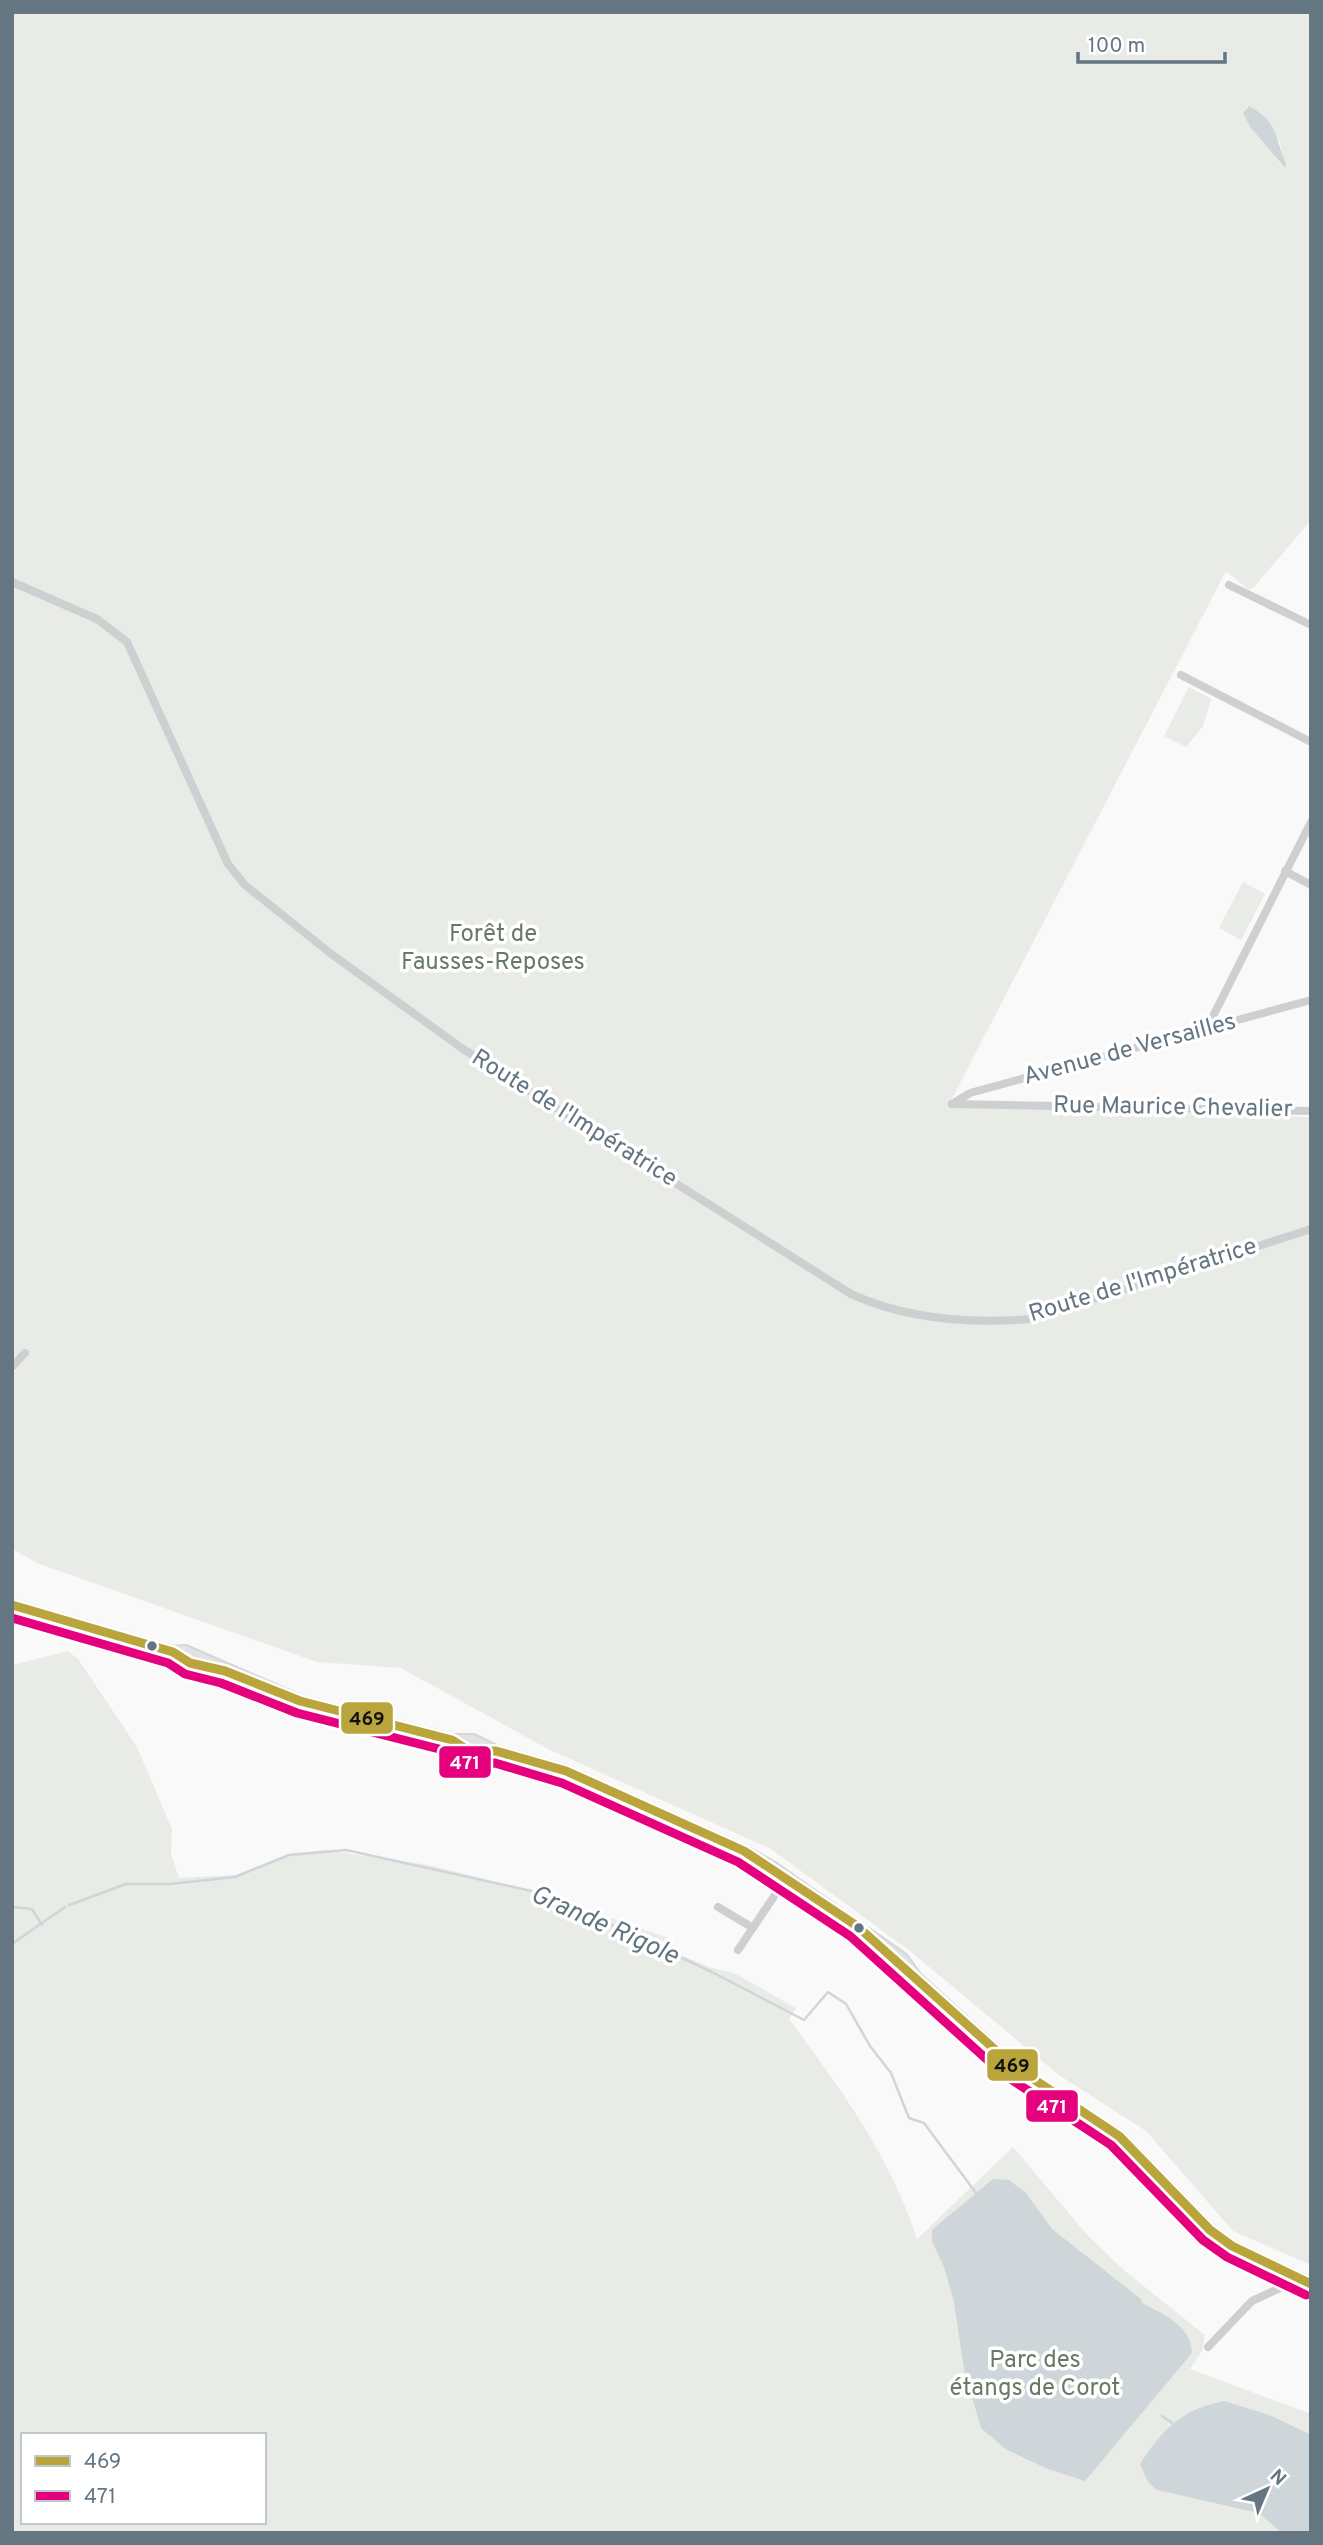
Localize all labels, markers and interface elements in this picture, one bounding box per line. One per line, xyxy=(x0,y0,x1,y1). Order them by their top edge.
scale bar xyxy=(1078,21,1225,65)
text: 100 m xyxy=(1088,33,1145,60)
park label: Forêt de Fausses-Reposes xyxy=(401,920,585,978)
street label: Avenue de Versailles xyxy=(1020,1007,1240,1093)
street label: Route de l'Impératrice xyxy=(466,1043,682,1195)
street label: Rue Maurice Chevalier xyxy=(1053,1091,1293,1125)
street label: Route de l'Impératrice xyxy=(1025,1232,1261,1330)
unlabelled marker xyxy=(145,1639,159,1653)
line badge: 469 xyxy=(340,1701,394,1735)
text: 469 xyxy=(349,1708,385,1732)
line badge: 471 xyxy=(438,1745,492,1779)
text: 471 xyxy=(450,1752,480,1776)
water label: Grande Rigole xyxy=(525,1879,684,1974)
unlabelled marker xyxy=(852,1921,866,1935)
line badge: 469 xyxy=(986,2048,1039,2082)
text: 469 xyxy=(994,2055,1030,2079)
line badge: 471 xyxy=(1025,2089,1079,2123)
text: 471 xyxy=(1037,2096,1067,2120)
park label: Parc des étangs de Corot xyxy=(950,2346,1120,2404)
legend xyxy=(21,2433,266,2524)
text: 469 xyxy=(84,2449,121,2476)
north arrow xyxy=(1232,2454,1302,2524)
text: N xyxy=(1264,2465,1291,2492)
text: 471 xyxy=(84,2484,116,2511)

